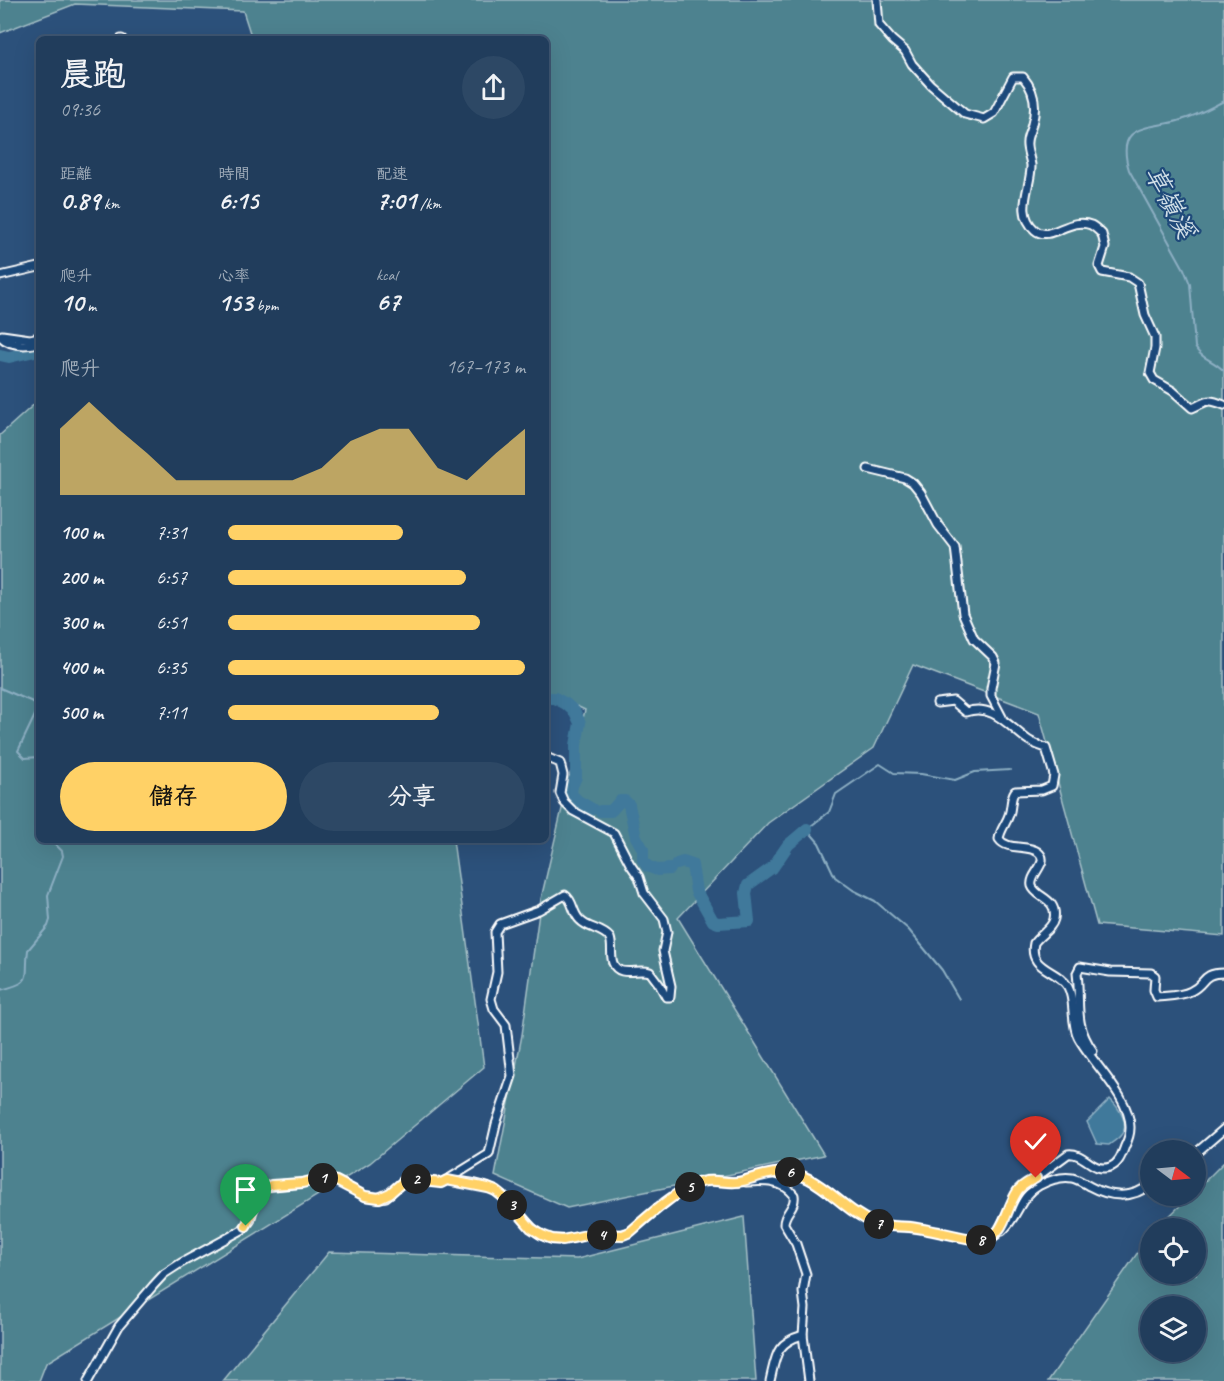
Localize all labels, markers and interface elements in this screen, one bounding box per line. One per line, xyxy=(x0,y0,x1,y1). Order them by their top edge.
text: 晨跑 xyxy=(60,53,126,95)
button: share xyxy=(462,56,525,119)
text: 09:36 xyxy=(60,97,100,122)
water label: 草嶺溪 xyxy=(1137,160,1204,246)
text: 距離 xyxy=(60,164,92,184)
text: 時間 xyxy=(218,164,250,184)
text: 配速 xyxy=(376,164,408,184)
text: 0.89 xyxy=(60,184,100,217)
text: 6:15 xyxy=(218,184,258,217)
text: 7:01 xyxy=(376,184,416,217)
text: km xyxy=(100,194,119,214)
text: /km xyxy=(416,194,441,214)
text: kcal xyxy=(376,265,397,285)
text: 爬升 xyxy=(60,266,92,286)
text: 心率 xyxy=(218,266,250,286)
text: 67 xyxy=(376,285,400,318)
text: 10 xyxy=(60,286,83,319)
text: 153 xyxy=(218,286,253,319)
text: m xyxy=(83,296,96,316)
text: bpm xyxy=(253,296,279,316)
text: 167–173 m xyxy=(446,354,525,379)
text: 爬升 xyxy=(60,356,100,381)
text: 100 m xyxy=(60,520,103,545)
text: 7:31 xyxy=(156,520,187,545)
text: 200 m xyxy=(60,565,103,590)
text: 6:57 xyxy=(156,565,187,590)
text: 300 m xyxy=(60,610,103,635)
text: 6:51 xyxy=(156,610,187,635)
text: 400 m xyxy=(60,655,103,680)
text: 6:35 xyxy=(156,655,187,680)
text: 500 m xyxy=(60,700,103,725)
text: 7:11 xyxy=(156,700,187,725)
button: 儲存 xyxy=(60,762,287,831)
button: 分享 xyxy=(299,762,525,831)
pin xyxy=(1010,1116,1061,1178)
icon: check xyxy=(1019,1125,1052,1158)
north arrow xyxy=(1140,1140,1206,1206)
map controls xyxy=(1140,1140,1206,1362)
pin: 6 xyxy=(775,1157,805,1187)
text: 6 xyxy=(786,1162,794,1182)
pin: 1 xyxy=(308,1163,338,1193)
pin xyxy=(220,1164,271,1226)
pin: 2 xyxy=(401,1164,431,1194)
text: 1 xyxy=(319,1168,327,1188)
text: 2 xyxy=(412,1169,420,1189)
pin: 5 xyxy=(675,1172,705,1202)
icon: arrive xyxy=(229,1173,262,1206)
text: 5 xyxy=(687,1177,693,1197)
pin: 3 xyxy=(497,1190,527,1220)
text: 3 xyxy=(508,1195,516,1215)
pin: 7 xyxy=(864,1209,894,1239)
text: 7 xyxy=(875,1214,883,1234)
button: locate xyxy=(1140,1218,1206,1284)
pin: 4 xyxy=(587,1220,617,1250)
text: 4 xyxy=(598,1225,606,1245)
pin: 8 xyxy=(966,1225,996,1255)
text: 8 xyxy=(977,1230,985,1250)
button: layers xyxy=(1140,1296,1206,1362)

